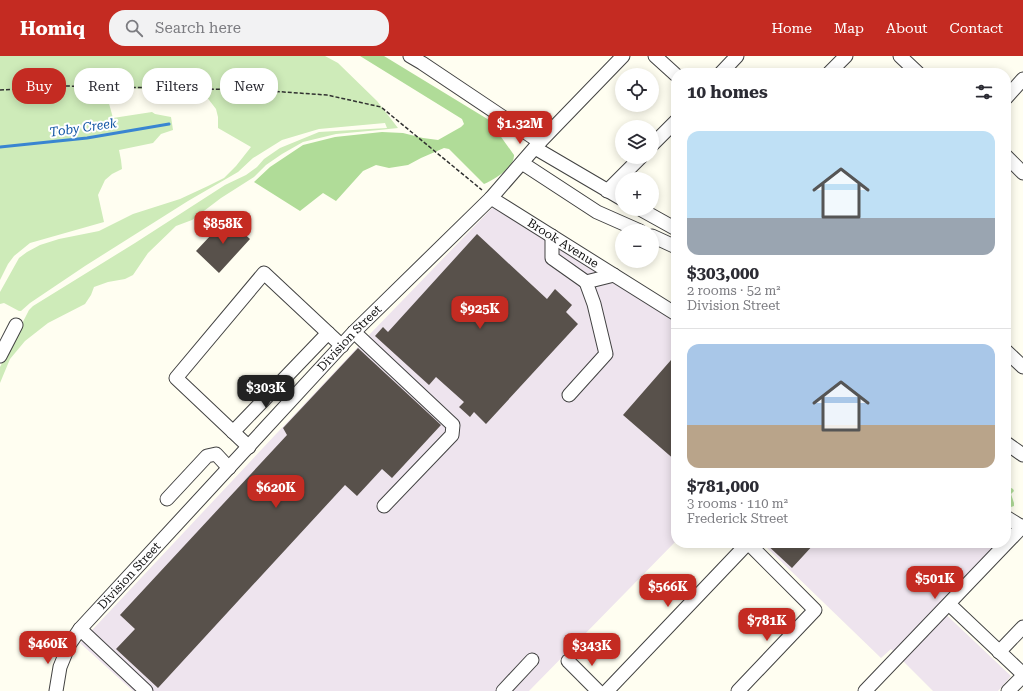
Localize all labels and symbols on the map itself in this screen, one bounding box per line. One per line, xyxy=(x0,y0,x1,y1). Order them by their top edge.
pin: $1.32M xyxy=(487,111,553,145)
water label: Toby Creek xyxy=(48,115,119,140)
pin: $858K xyxy=(195,211,251,245)
street label: Brook Avenue xyxy=(525,216,602,271)
pin: $925K xyxy=(452,296,508,330)
street label: Division Street xyxy=(315,302,385,374)
pin: $303K xyxy=(238,375,294,409)
pin: $620K xyxy=(248,475,304,509)
street label: Division Street xyxy=(95,539,164,612)
pin: $501K xyxy=(907,566,963,600)
pin: $566K xyxy=(640,574,696,608)
pin: $781K xyxy=(739,608,795,642)
pin: $460K xyxy=(20,631,76,665)
pin: $343K xyxy=(564,633,620,667)

